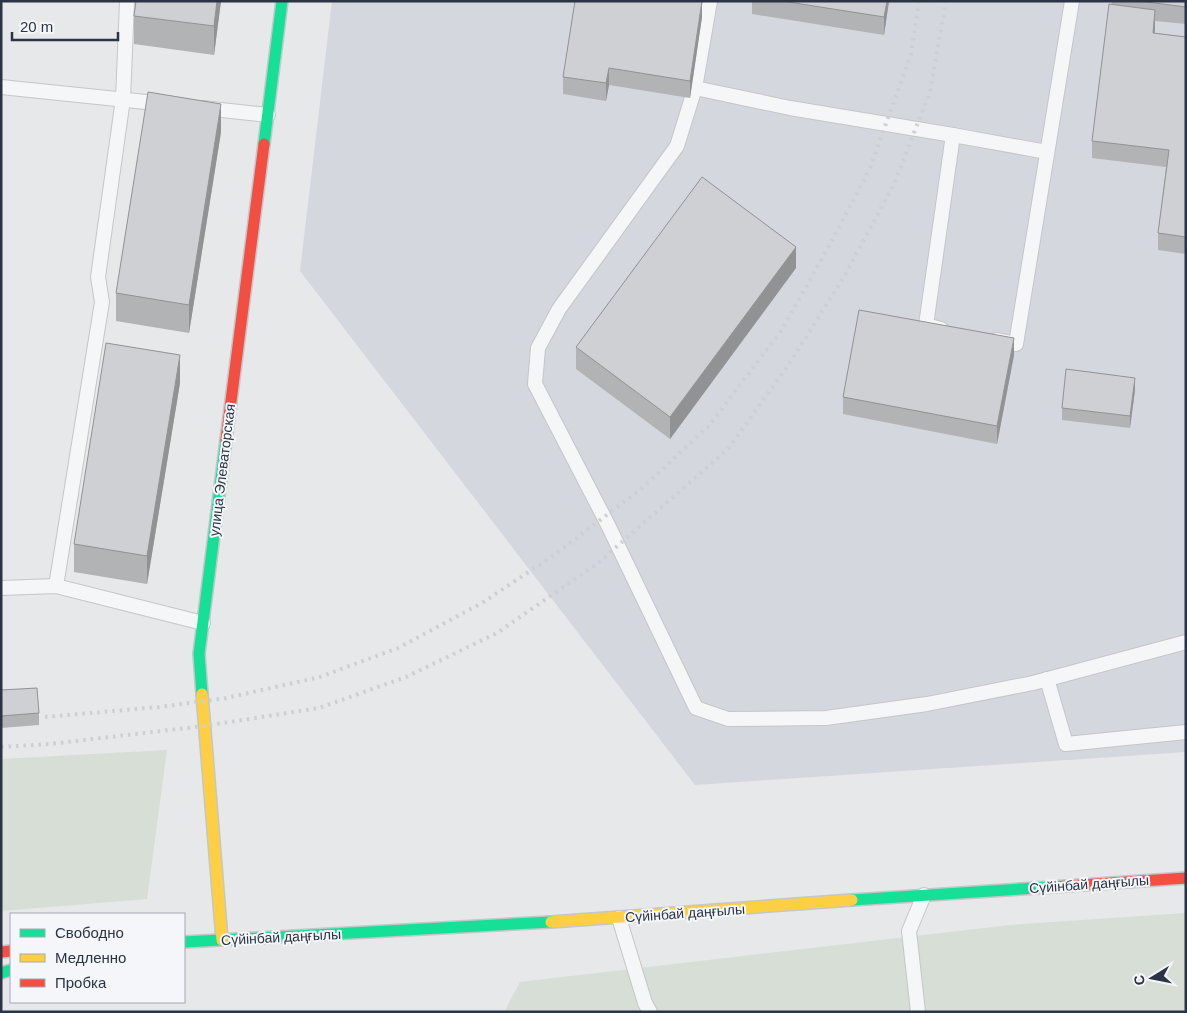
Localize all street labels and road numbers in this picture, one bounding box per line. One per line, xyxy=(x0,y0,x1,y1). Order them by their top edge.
street label: улица Элеваторская xyxy=(206,403,238,537)
street label: Сүйінбай даңғылы xyxy=(1029,872,1149,896)
street label: Сүйінбай даңғылы xyxy=(625,901,745,925)
street label: Сүйінбай даңғылы xyxy=(221,926,341,948)

